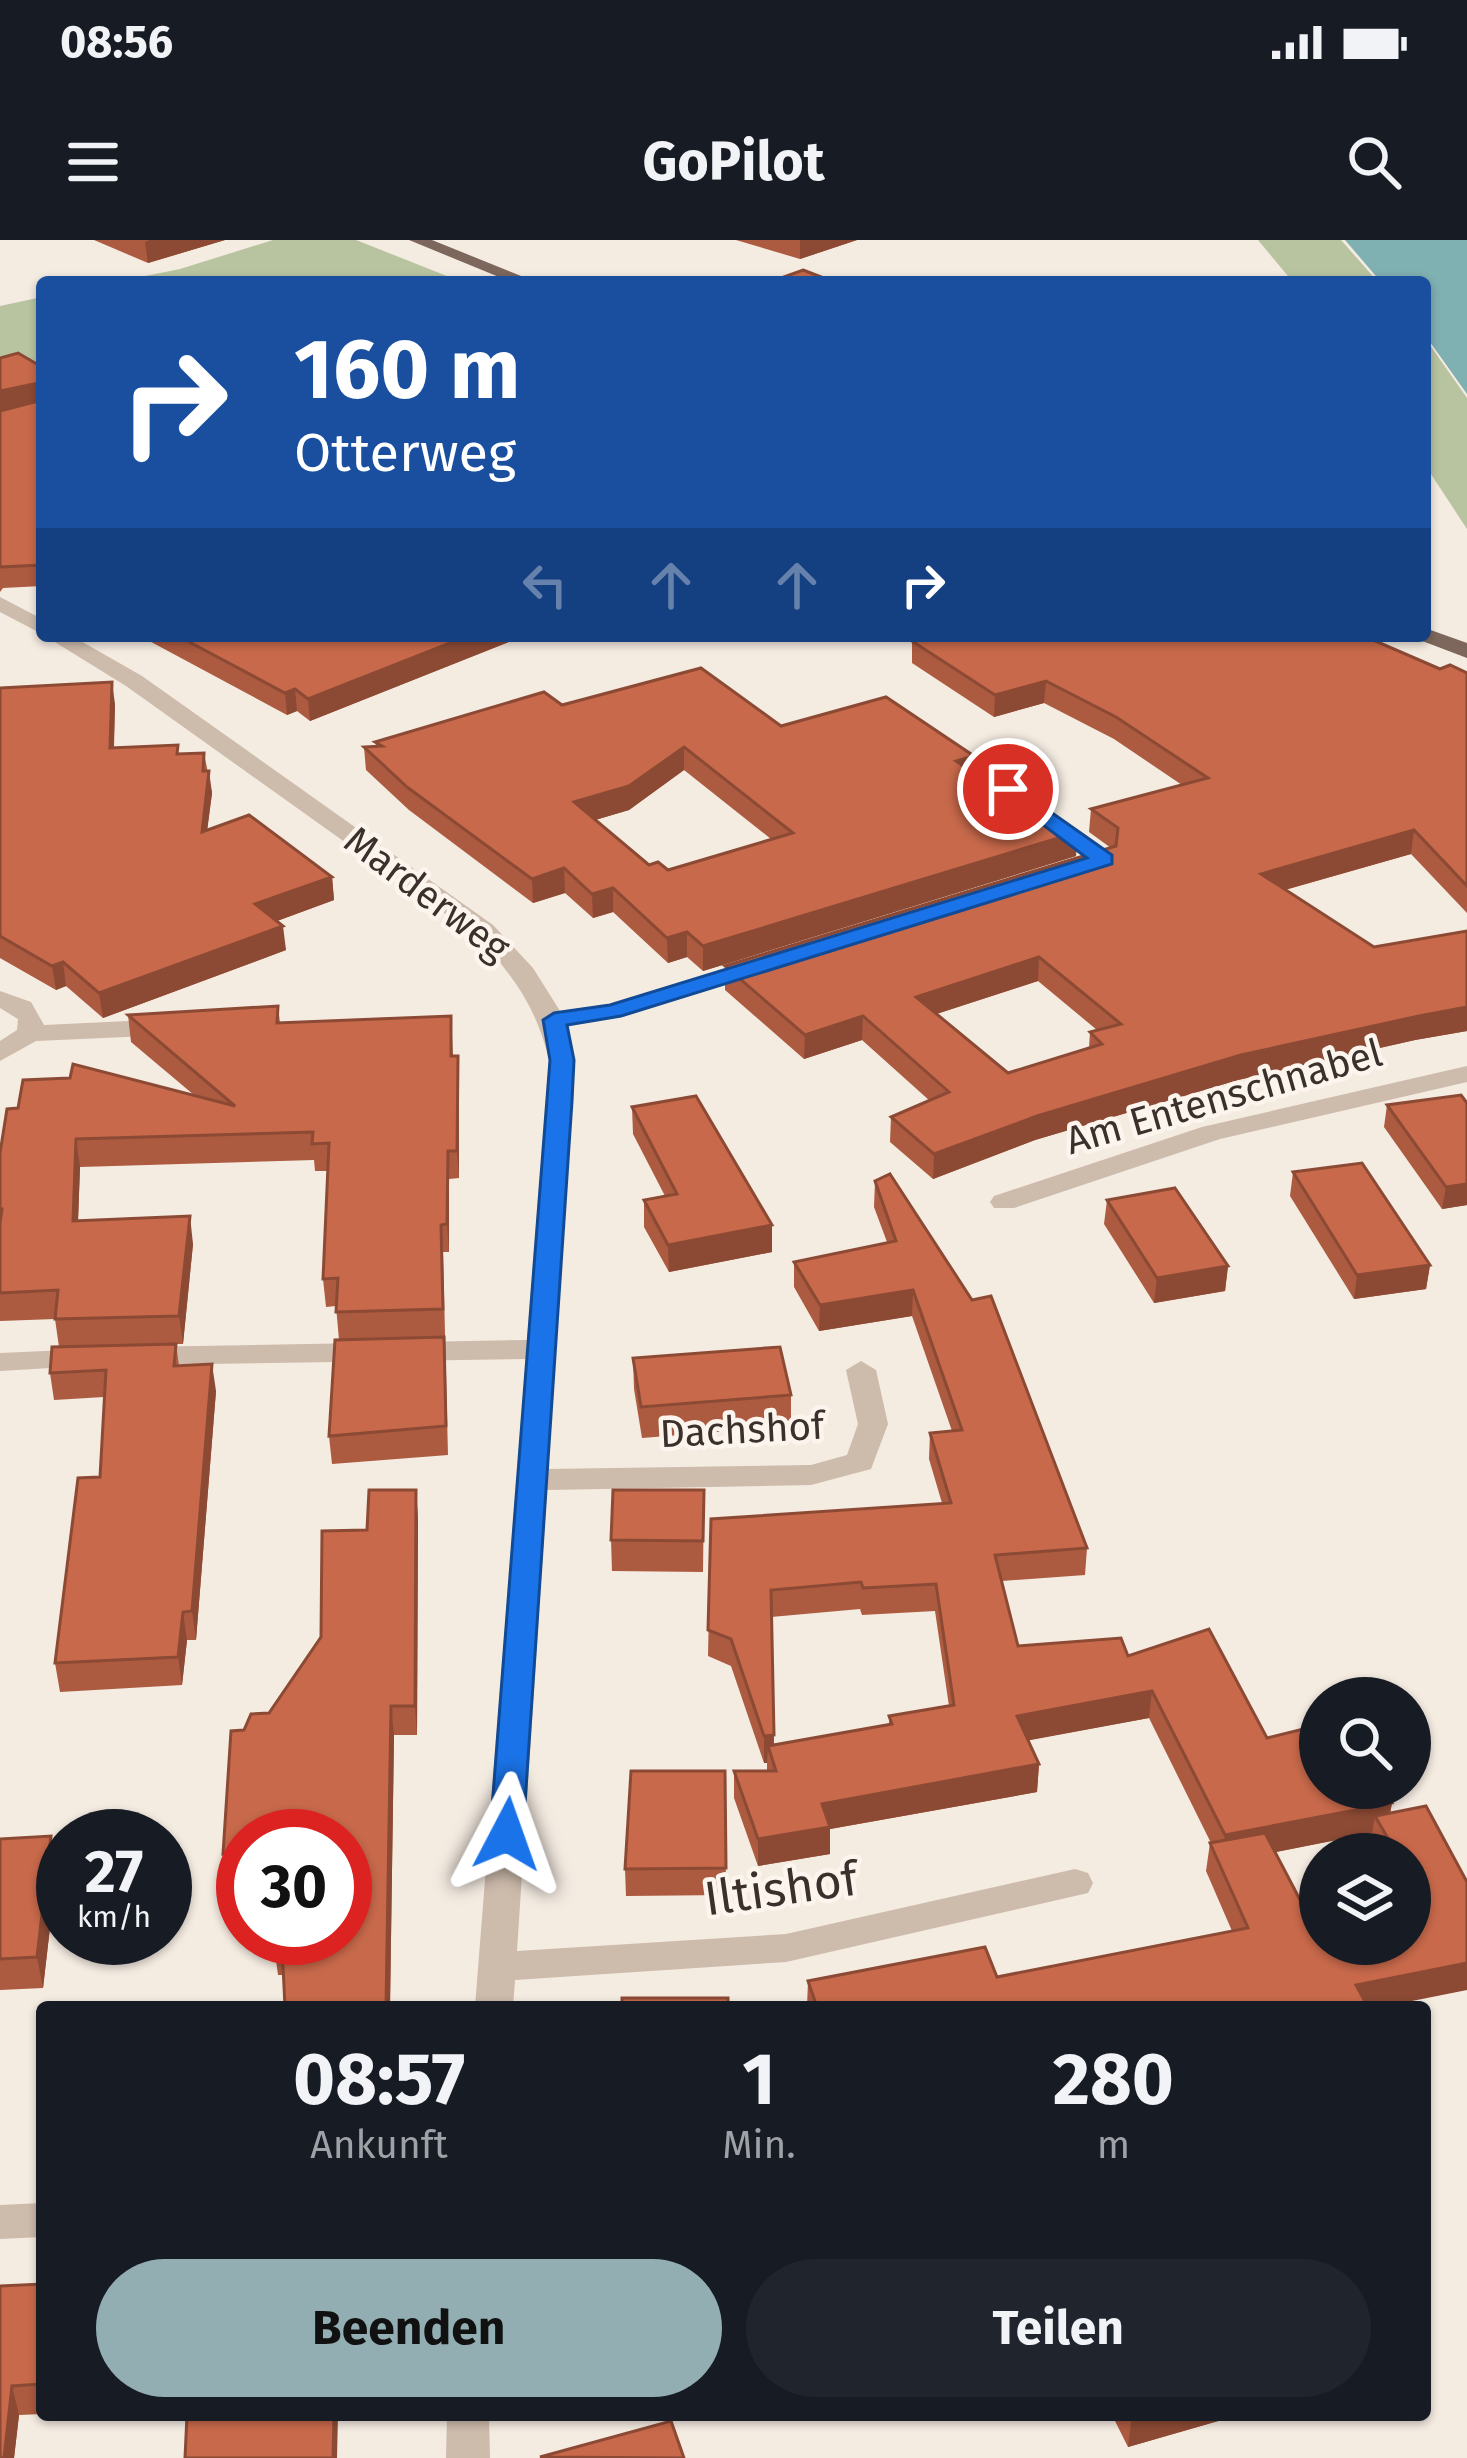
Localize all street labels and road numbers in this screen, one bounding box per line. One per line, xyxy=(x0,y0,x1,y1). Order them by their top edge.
street label: Marderweg xyxy=(335,817,519,971)
street label: Am Entenschnabel xyxy=(1061,1030,1387,1164)
street label: Dachshof xyxy=(659,1403,828,1457)
street label: Iltishof xyxy=(701,1849,864,1928)

